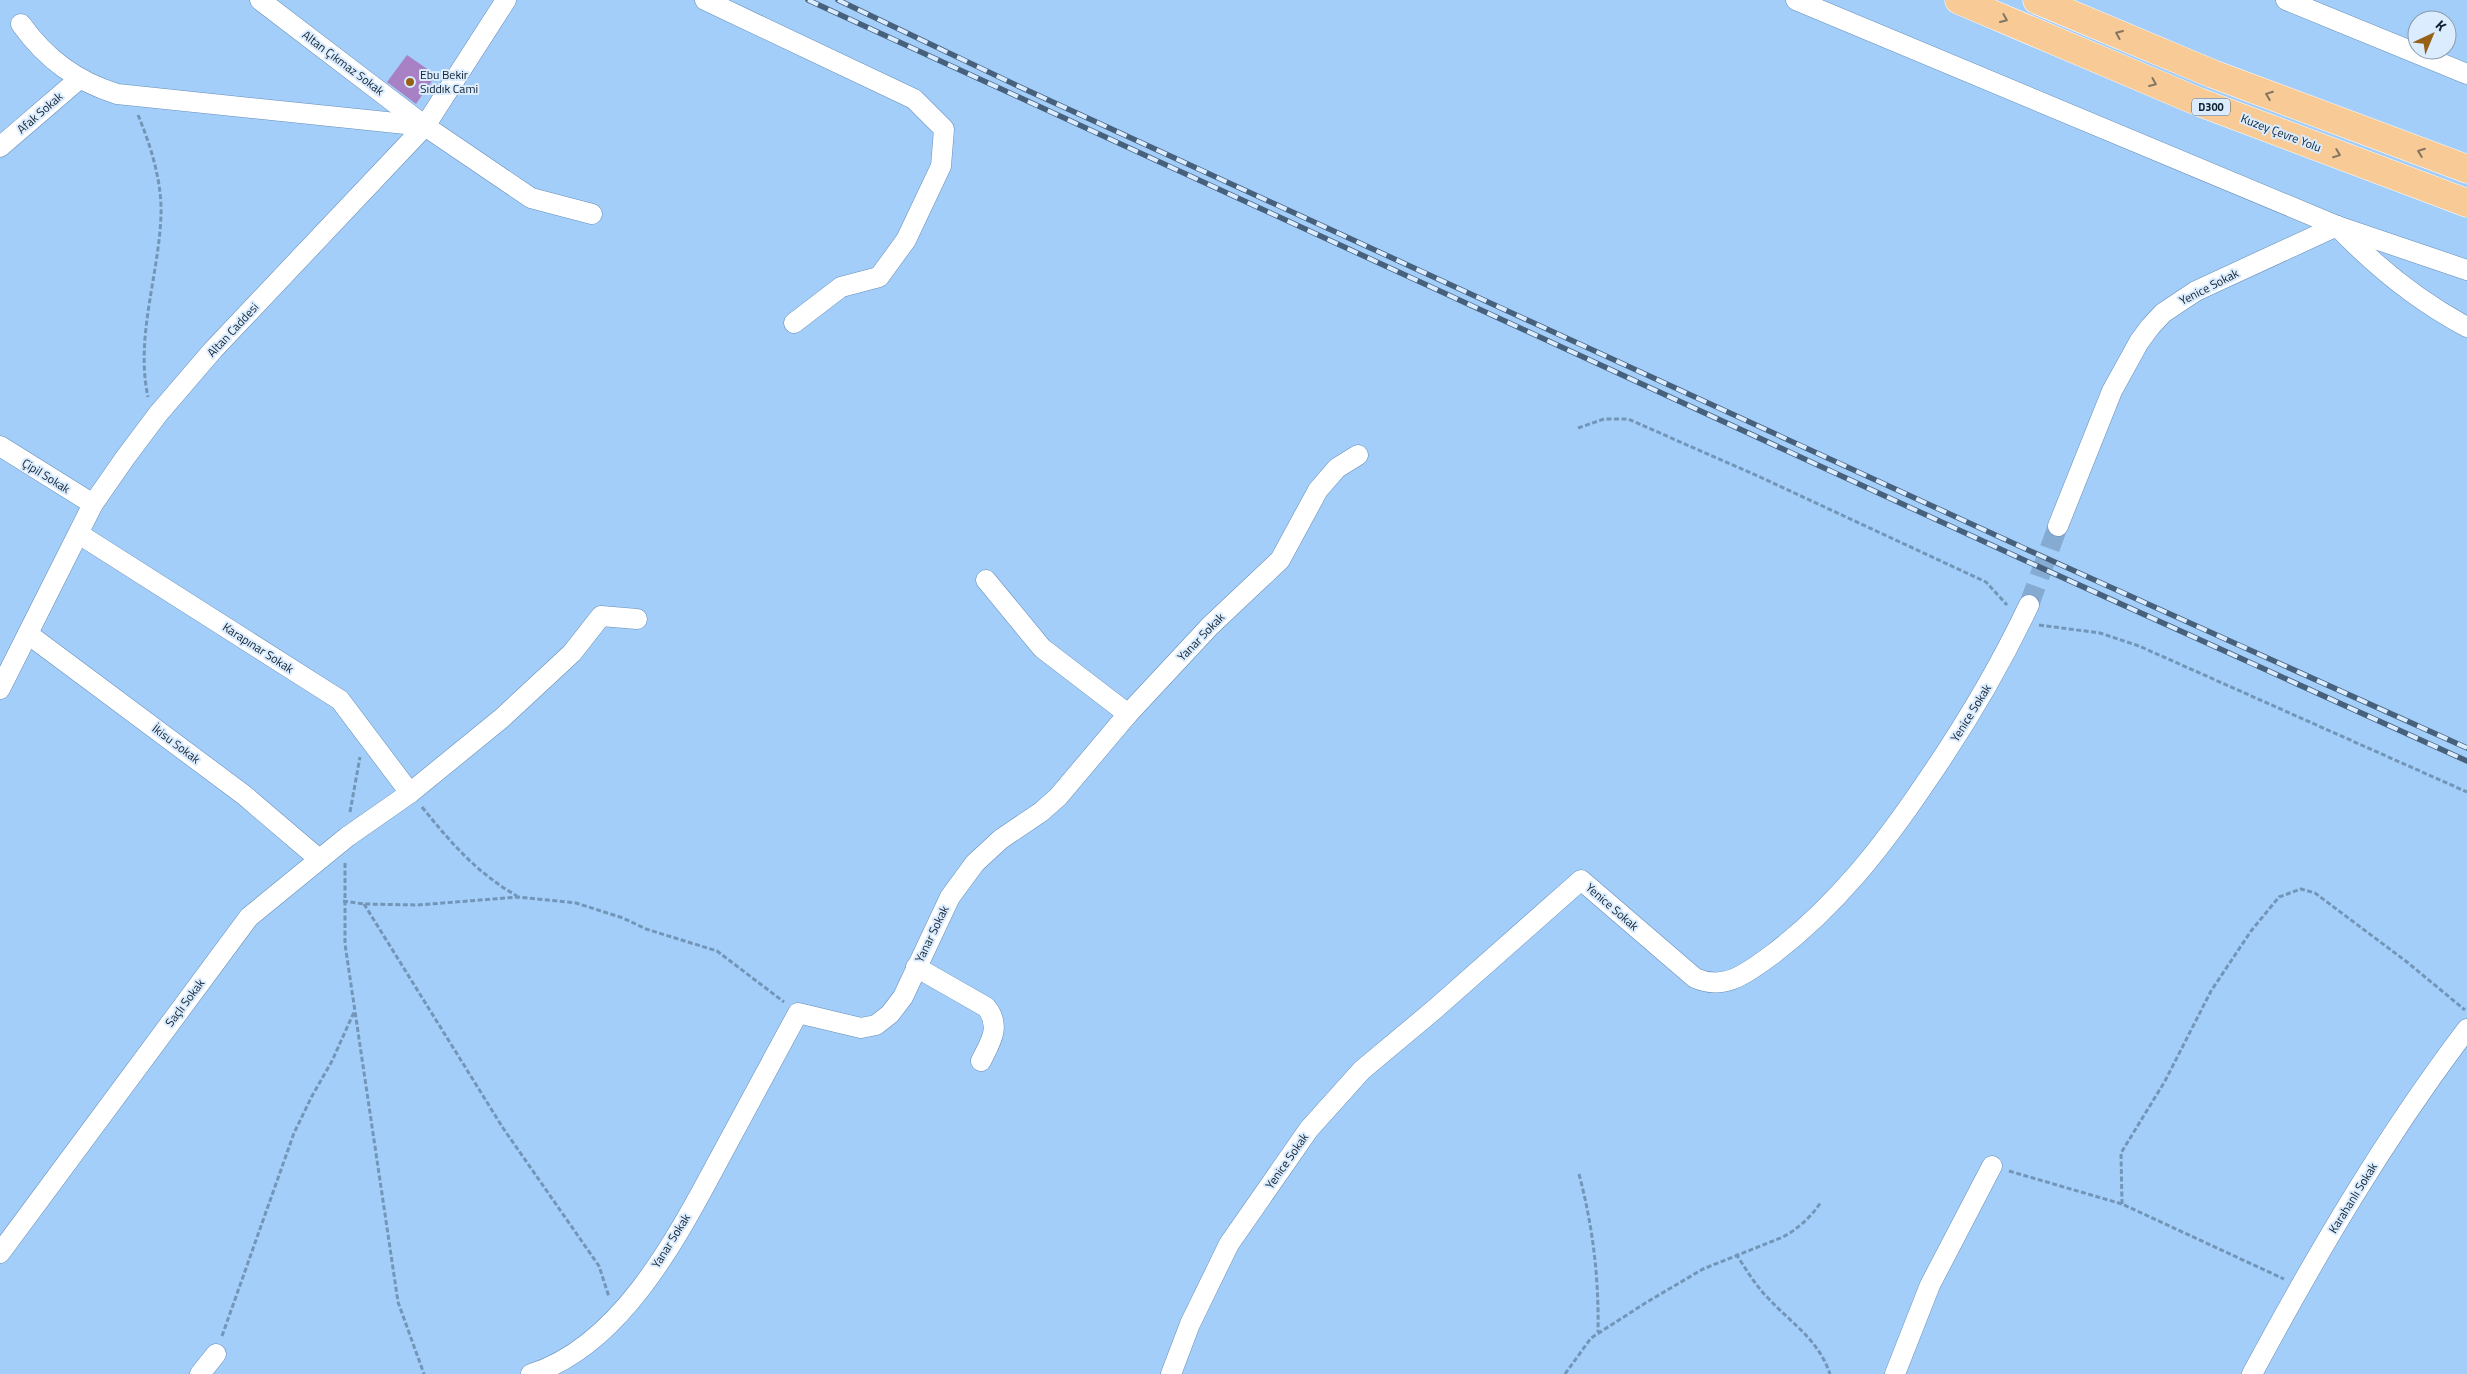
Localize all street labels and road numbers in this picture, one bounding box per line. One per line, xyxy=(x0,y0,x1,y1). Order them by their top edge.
street label: Altan Çıkmaz Sokak xyxy=(298,25,389,100)
street label: Afak Sokak xyxy=(12,87,67,138)
road number: D300 xyxy=(2192,98,2230,115)
street label: Kuzey Çevre Yolu xyxy=(2238,108,2324,157)
street label: Yenice Sokak xyxy=(2176,263,2242,310)
street label: Altan Caddesi xyxy=(202,298,263,361)
street label: Çipil Sokak xyxy=(18,453,74,498)
street label: Yanar Sokak xyxy=(1173,608,1229,665)
street label: Karapınar Sokak xyxy=(219,617,298,678)
street label: Yenice Sokak xyxy=(1945,680,1996,745)
street label: İkisu Sokak xyxy=(148,719,205,768)
street label: Yenice Sokak xyxy=(1582,878,1643,935)
street label: Yanar Sokak xyxy=(910,902,954,965)
street label: Saçlı Sokak xyxy=(160,974,209,1031)
street label: Yenice Sokak xyxy=(1260,1128,1313,1193)
street label: Karahanlı Sokak xyxy=(2323,1158,2382,1237)
street label: Yanar Sokak xyxy=(646,1210,695,1272)

